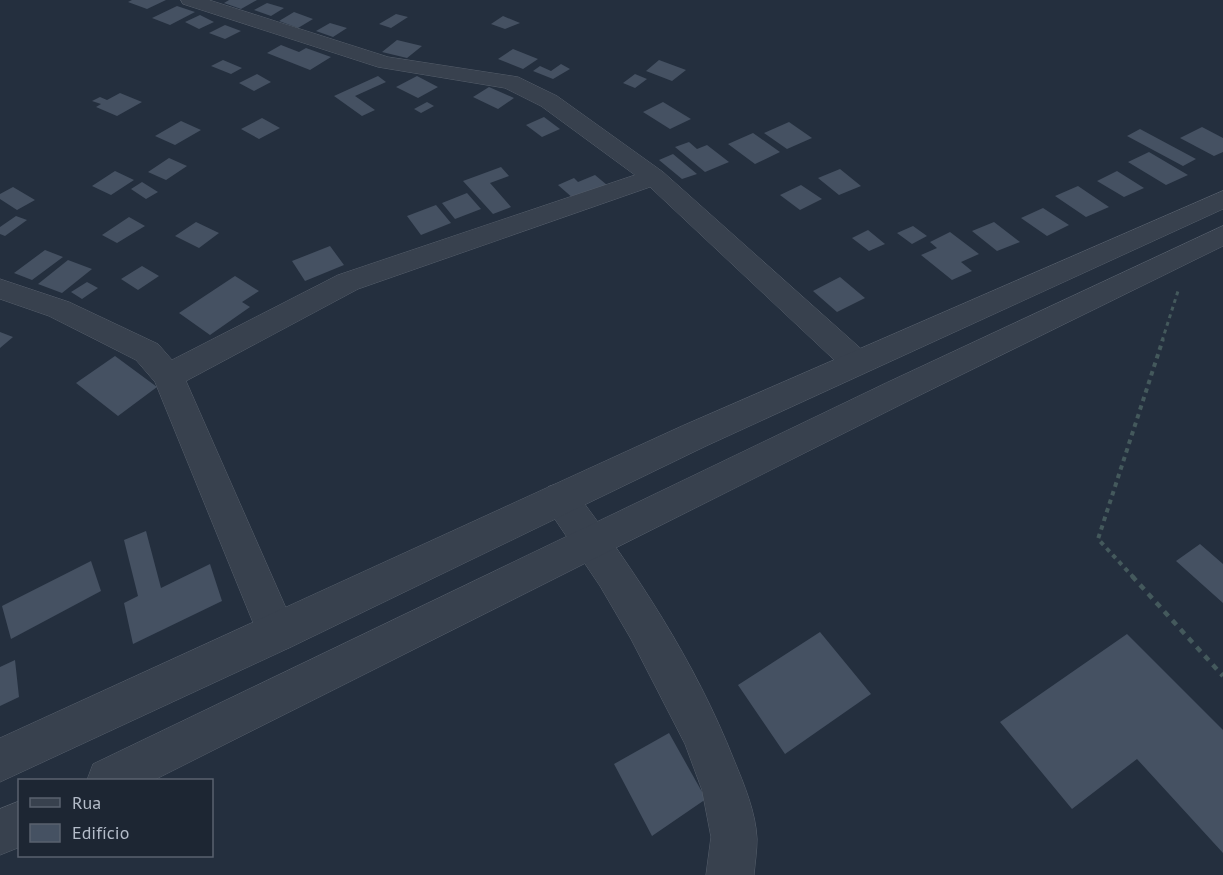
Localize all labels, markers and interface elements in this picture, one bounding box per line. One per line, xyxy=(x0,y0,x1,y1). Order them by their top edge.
legend xyxy=(18,779,213,857)
text: Rua xyxy=(72,791,101,814)
text: Edifício xyxy=(72,821,129,844)

